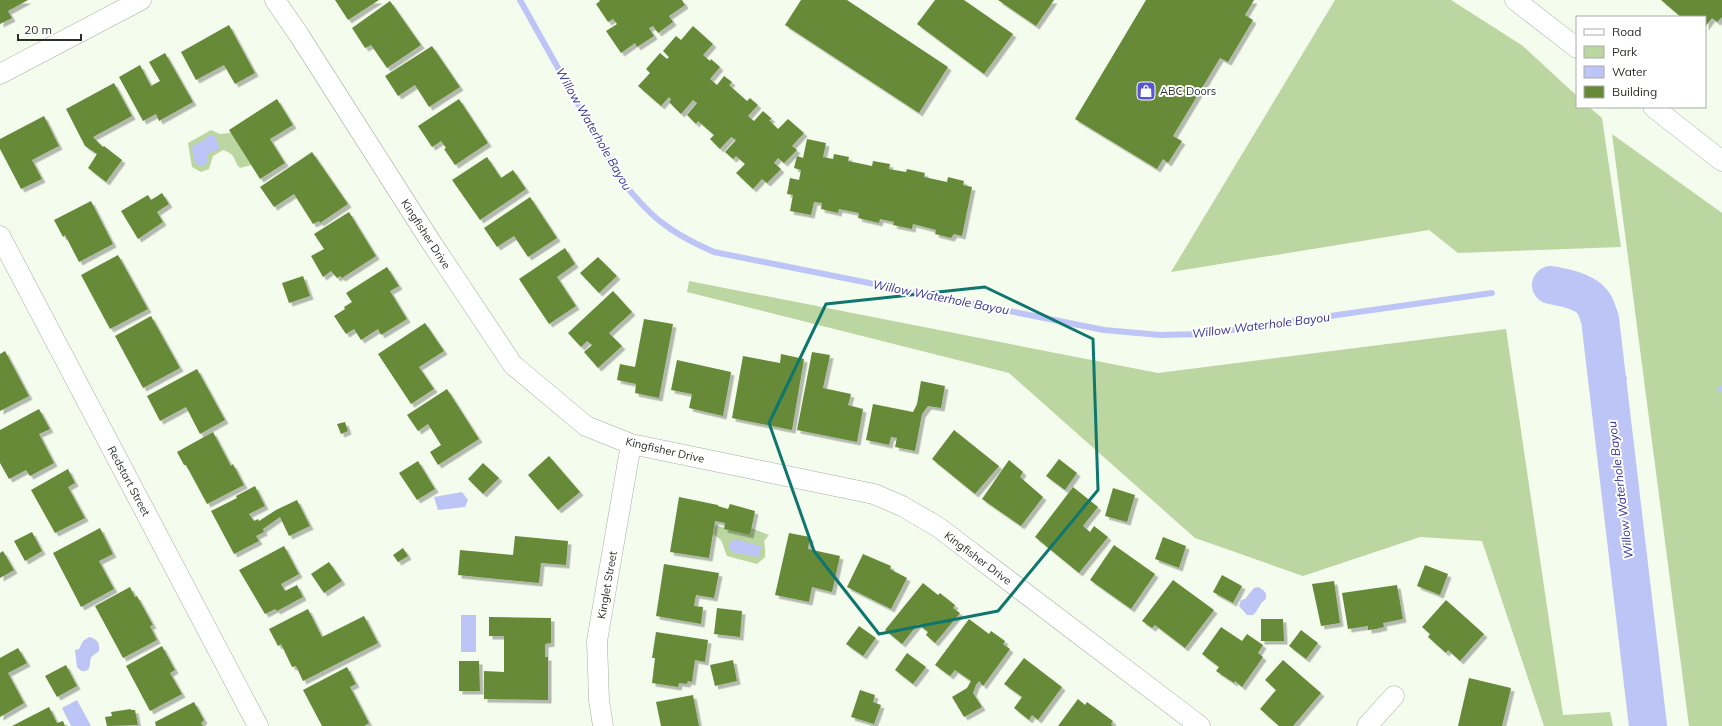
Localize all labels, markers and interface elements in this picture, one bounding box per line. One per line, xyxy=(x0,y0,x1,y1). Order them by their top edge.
scale bar xyxy=(18,16,81,42)
legend xyxy=(1576,16,1706,108)
text: 20 m xyxy=(24,22,52,37)
text: Road xyxy=(1612,24,1641,39)
text: Park xyxy=(1612,44,1638,59)
text: Water xyxy=(1612,64,1648,79)
water label: Willow Waterhole Bayou xyxy=(553,65,635,193)
shop icon: ABC Doors xyxy=(1135,80,1157,102)
place label: ABC Doors xyxy=(1160,84,1216,98)
text: Building xyxy=(1612,84,1657,99)
street label: Kingfisher Drive xyxy=(398,197,454,271)
water label: Willow Waterhole Bayou xyxy=(871,276,1011,318)
water label: Willow Waterhole Bayou xyxy=(1191,309,1331,341)
water label: Willow Waterhole Bayou xyxy=(1604,420,1636,560)
street label: Kingfisher Drive xyxy=(624,434,706,466)
street label: Redstart Street xyxy=(105,444,153,519)
street label: Kingfisher Drive xyxy=(942,528,1014,588)
street label: Kinglet Street xyxy=(594,550,620,620)

